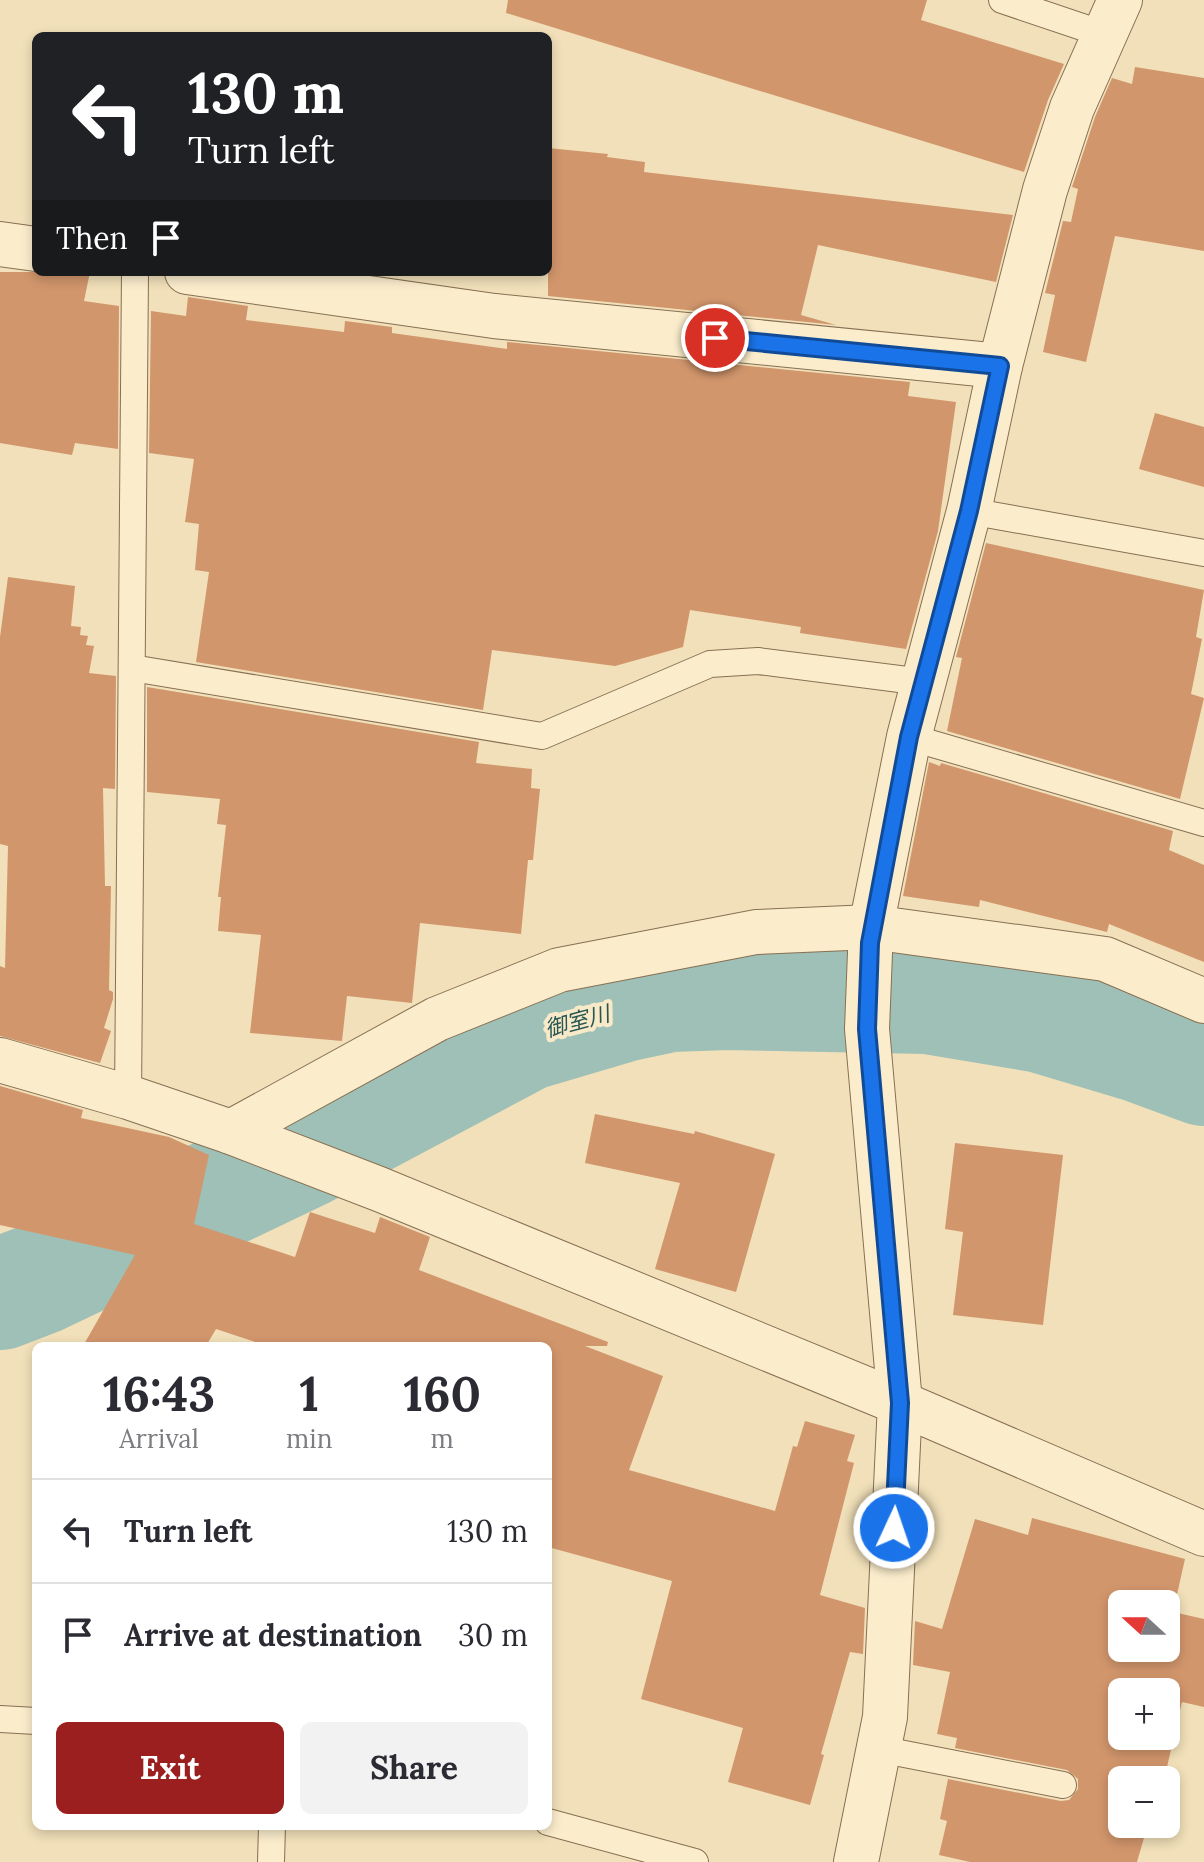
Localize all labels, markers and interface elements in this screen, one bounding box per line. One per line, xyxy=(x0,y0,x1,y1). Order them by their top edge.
text: 130 m xyxy=(188,57,344,128)
icon: left xyxy=(56,64,160,168)
text: Turn left xyxy=(188,127,335,173)
icon: arrive xyxy=(144,216,188,260)
text: Then xyxy=(56,219,128,257)
pin xyxy=(681,304,749,372)
icon: arrive xyxy=(693,316,737,360)
water label: 御室川 xyxy=(541,998,614,1043)
text: 16:43 xyxy=(103,1363,215,1424)
text: 1 xyxy=(300,1363,319,1424)
text: 160 xyxy=(403,1363,481,1424)
text: Arrival xyxy=(119,1422,199,1455)
text: min xyxy=(286,1422,332,1455)
text: m xyxy=(431,1422,454,1455)
position arrow xyxy=(852,1486,936,1570)
icon: left xyxy=(56,1509,100,1553)
text: Turn left xyxy=(124,1512,252,1550)
text: 130 m xyxy=(447,1512,528,1550)
north arrow xyxy=(1108,1590,1180,1662)
map controls xyxy=(1108,1590,1180,1838)
icon: arrive xyxy=(56,1613,100,1657)
text: Arrive at destination xyxy=(124,1616,422,1654)
text: 30 m xyxy=(458,1616,528,1654)
button: + xyxy=(1108,1678,1180,1750)
button: Exit xyxy=(56,1722,284,1814)
button: Share xyxy=(300,1722,528,1814)
button: − xyxy=(1108,1766,1180,1838)

